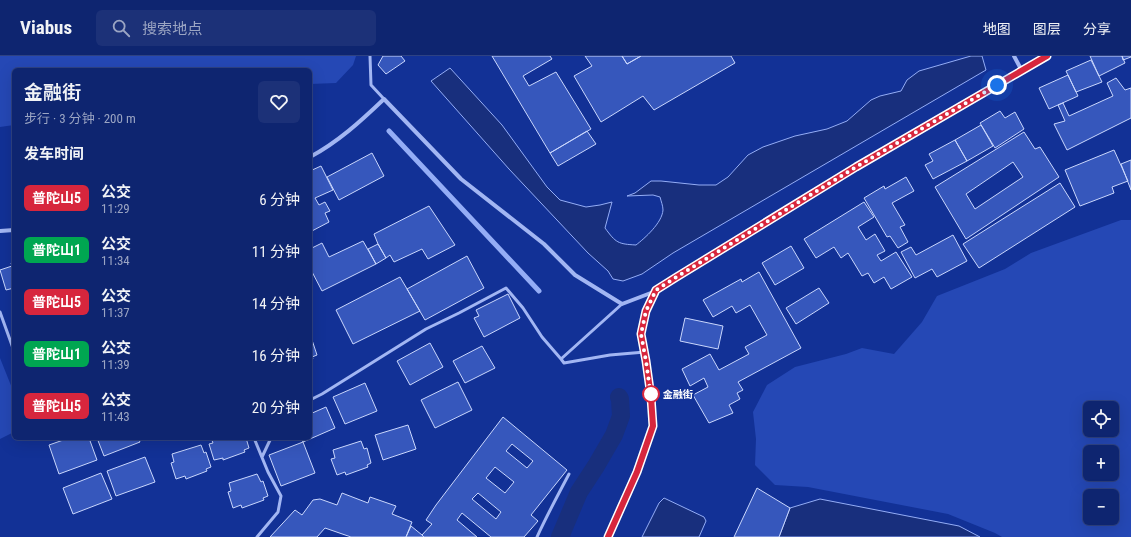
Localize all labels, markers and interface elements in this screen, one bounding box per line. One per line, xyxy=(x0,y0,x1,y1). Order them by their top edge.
search box xyxy=(96,10,376,46)
text: Viabus xyxy=(20,16,72,39)
icon: search xyxy=(110,17,132,39)
text: 搜索地点 xyxy=(142,20,202,38)
text: 地图 xyxy=(983,21,1011,37)
text: 图层 xyxy=(1033,21,1061,37)
text: 分享 xyxy=(1083,21,1111,37)
your location xyxy=(987,75,1007,95)
text: 金融街 xyxy=(24,81,81,104)
button: heart xyxy=(258,81,300,123)
text: 步行 · 3 分钟 · 200 m xyxy=(24,111,136,126)
text: 发车时间 xyxy=(24,145,84,163)
text: 公交 xyxy=(101,183,131,201)
text: 普陀山5 xyxy=(32,190,81,206)
text: 6 分钟 xyxy=(259,191,300,209)
text: 11:29 xyxy=(101,201,130,216)
text: 公交 xyxy=(101,235,131,253)
text: 普陀山1 xyxy=(32,242,81,258)
text: 11 分钟 xyxy=(252,243,300,261)
text: 11:34 xyxy=(101,253,130,268)
text: 公交 xyxy=(101,287,131,305)
text: 普陀山5 xyxy=(32,294,81,310)
text: 14 分钟 xyxy=(252,295,300,313)
text: 11:37 xyxy=(101,305,130,320)
text: 公交 xyxy=(101,339,131,357)
text: 普陀山1 xyxy=(32,346,81,362)
text: 16 分钟 xyxy=(252,347,300,365)
text: 11:39 xyxy=(101,357,130,372)
marker: 金融街 xyxy=(642,385,660,403)
place label: 金融街 xyxy=(662,389,693,400)
text: 公交 xyxy=(101,391,131,409)
text: 普陀山5 xyxy=(32,398,81,414)
text: 20 分钟 xyxy=(252,399,300,417)
map controls xyxy=(1083,401,1119,525)
button: locate xyxy=(1083,401,1119,437)
text: 11:43 xyxy=(101,409,130,424)
button: + xyxy=(1083,445,1119,481)
button: − xyxy=(1083,489,1119,525)

